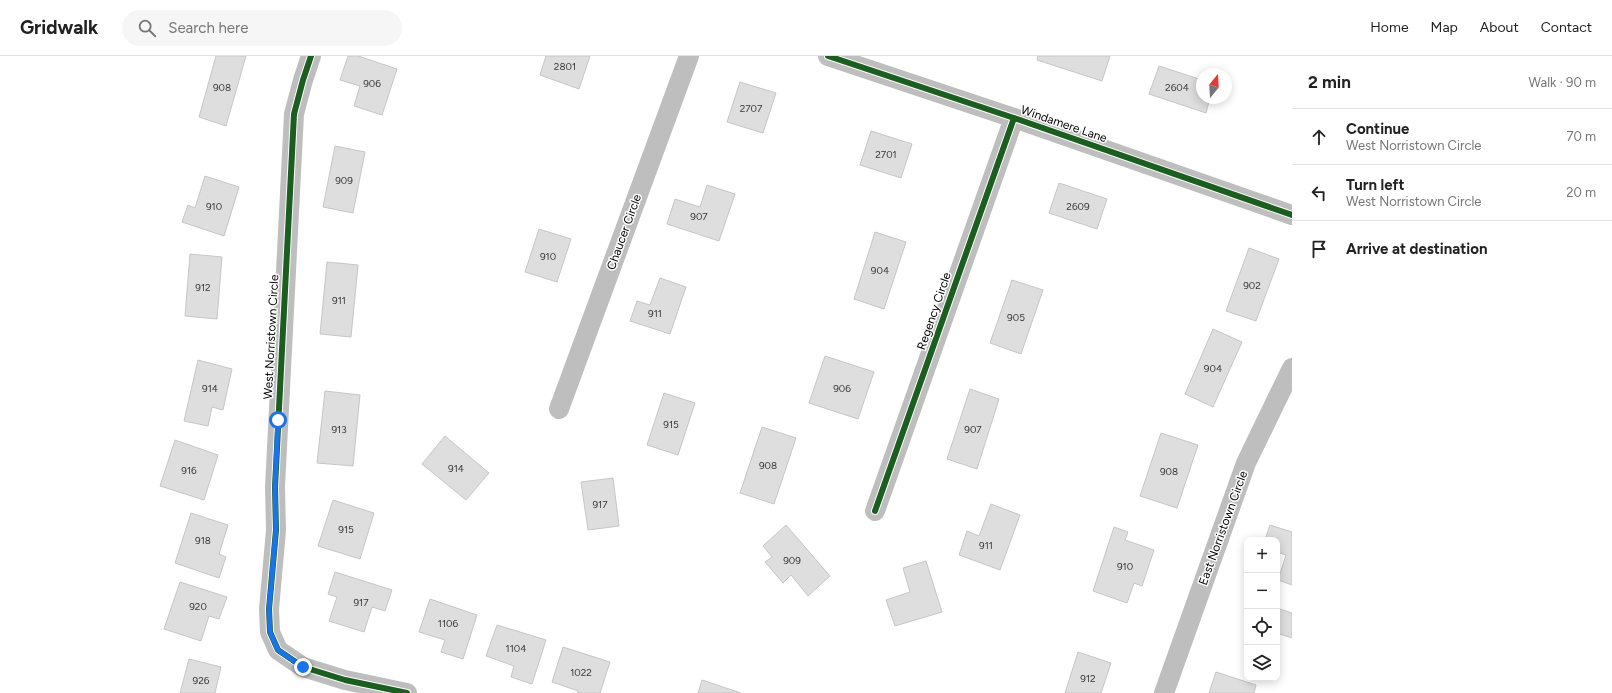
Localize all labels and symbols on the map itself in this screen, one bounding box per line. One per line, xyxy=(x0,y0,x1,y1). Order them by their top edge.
house number: 2801 xyxy=(554,60,576,73)
north arrow xyxy=(1196,68,1232,104)
house number: 906 xyxy=(363,77,381,90)
house number: 908 xyxy=(213,81,231,94)
house number: 2604 xyxy=(1165,81,1189,94)
house number: 2707 xyxy=(740,102,763,115)
street label: Windamere Lane xyxy=(1019,103,1109,145)
house number: 2701 xyxy=(875,148,897,161)
house number: 909 xyxy=(335,174,353,187)
street label: Chaucer Circle xyxy=(604,192,644,272)
house number: 910 xyxy=(206,200,222,213)
house number: 2609 xyxy=(1066,200,1090,213)
house number: 907 xyxy=(690,210,708,223)
house number: 910 xyxy=(540,250,556,263)
house number: 904 xyxy=(871,264,889,277)
street label: Regency Circle xyxy=(914,270,954,352)
street label: West Norristown Circle xyxy=(261,274,281,400)
house number: 902 xyxy=(1243,279,1261,292)
house number: 912 xyxy=(195,281,211,294)
house number: 911 xyxy=(332,294,346,307)
house number: 911 xyxy=(648,307,662,320)
house number: 905 xyxy=(1007,311,1025,324)
house number: 904 xyxy=(1204,362,1222,375)
house number: 914 xyxy=(202,382,218,395)
house number: 906 xyxy=(833,382,851,395)
route start xyxy=(269,411,287,429)
house number: 915 xyxy=(663,418,679,431)
house number: 913 xyxy=(331,423,347,436)
house number: 907 xyxy=(964,423,982,436)
house number: 908 xyxy=(759,459,777,472)
house number: 914 xyxy=(448,462,464,475)
house number: 916 xyxy=(181,464,197,477)
house number: 908 xyxy=(1160,465,1178,478)
street label: East Norristown Circle xyxy=(1196,469,1250,587)
house number: 917 xyxy=(592,498,608,511)
house number: 915 xyxy=(338,523,354,536)
house number: 918 xyxy=(195,534,211,547)
house number: 911 xyxy=(979,539,993,552)
house number: 909 xyxy=(783,554,801,567)
house number: 910 xyxy=(1117,560,1133,573)
house number: 917 xyxy=(353,596,369,609)
house number: 920 xyxy=(189,600,207,613)
house number: 1106 xyxy=(438,617,458,630)
house number: 1104 xyxy=(506,642,526,655)
route end xyxy=(294,658,312,676)
house number: 1022 xyxy=(570,666,592,679)
house number: 912 xyxy=(1080,672,1096,685)
house number: 926 xyxy=(193,674,210,687)

